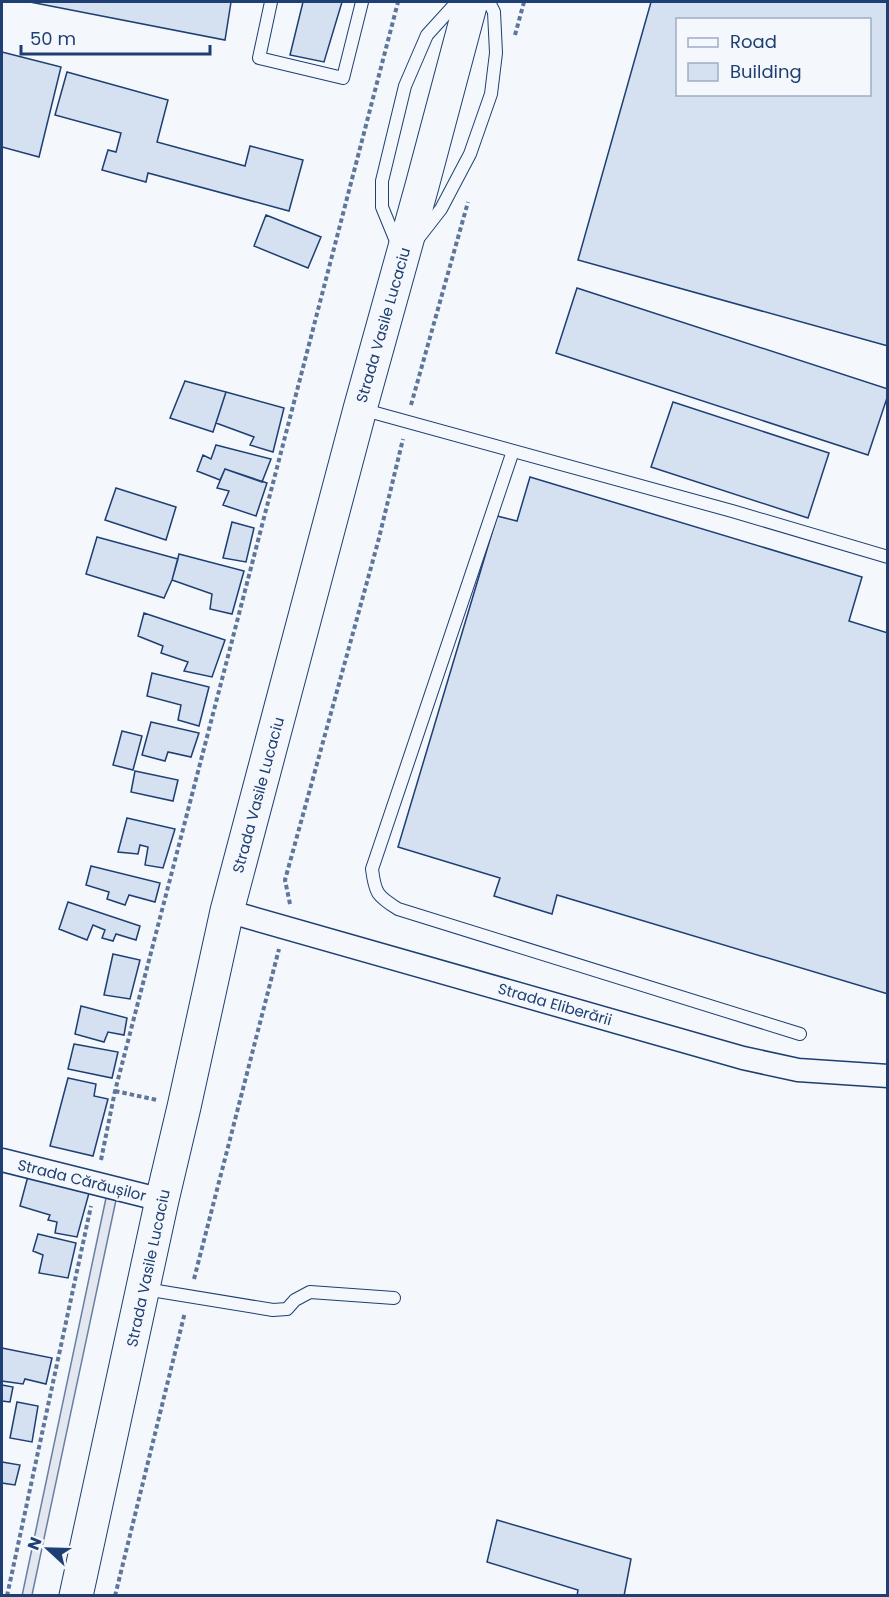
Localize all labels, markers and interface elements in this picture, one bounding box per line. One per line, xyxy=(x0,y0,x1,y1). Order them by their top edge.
scale bar xyxy=(21,18,210,56)
legend xyxy=(676,18,871,96)
text: 50 m xyxy=(30,26,76,51)
text: Road xyxy=(730,29,777,54)
text: Building xyxy=(730,59,802,84)
street label: Strada Vasile Lucaciu xyxy=(351,245,415,405)
street label: Strada Vasile Lucaciu xyxy=(227,715,289,875)
street label: Strada Eliberării xyxy=(496,978,614,1030)
street label: Strada Cărăușilor xyxy=(16,1154,149,1206)
street label: Strada Vasile Lucaciu xyxy=(121,1187,175,1349)
north arrow xyxy=(18,1519,78,1579)
text: N xyxy=(22,1534,47,1553)

